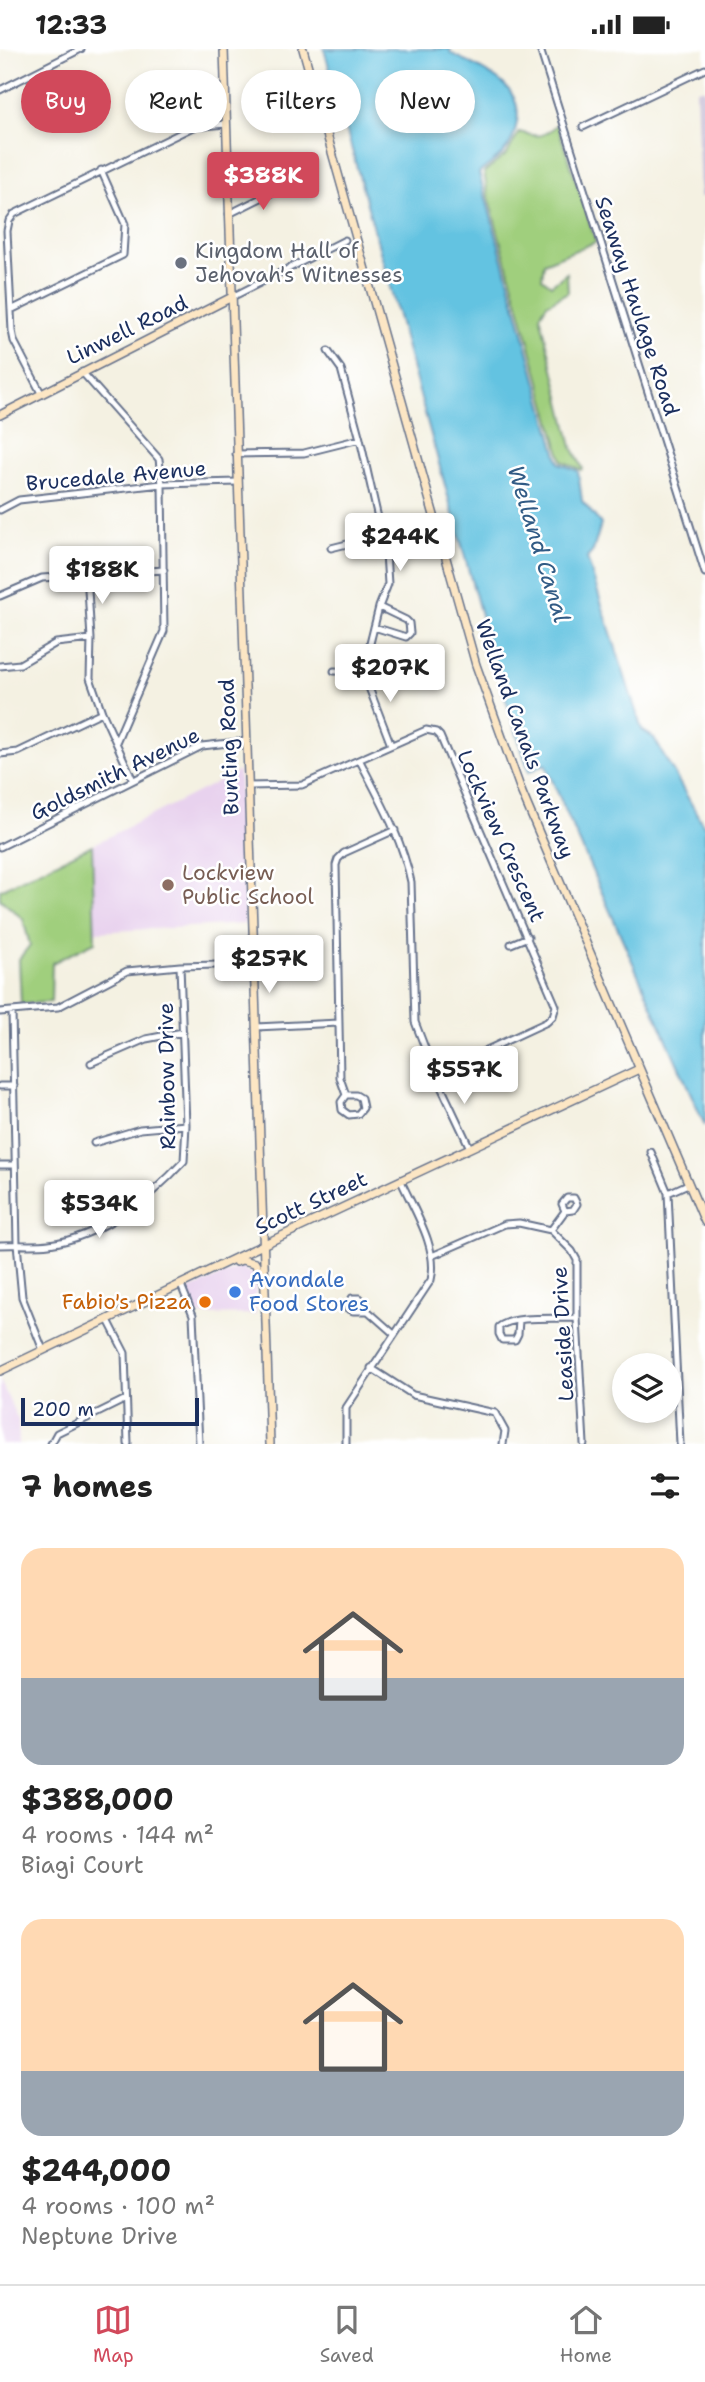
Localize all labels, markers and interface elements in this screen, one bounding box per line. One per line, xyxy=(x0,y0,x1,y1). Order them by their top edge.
text: 12:33 xyxy=(35,7,107,42)
chip: Buy xyxy=(21,70,111,133)
chip: Rent xyxy=(125,70,227,133)
chip: Filters xyxy=(241,70,361,133)
chip: New xyxy=(375,70,475,133)
pin: $388K xyxy=(214,153,312,212)
text: $388K xyxy=(223,160,303,190)
street label: Seaway Haulage Road xyxy=(588,193,686,419)
place label: Kingdom Hall of Jehovah's Witnesses xyxy=(195,237,403,289)
marker: Kingdom Hall of Jehovah's Witnesses xyxy=(173,255,189,271)
street label: Linwell Road xyxy=(62,289,192,371)
street label: Brucedale Avenue xyxy=(25,454,207,498)
water label: Welland Canal xyxy=(501,462,577,626)
pin: $244K xyxy=(351,513,449,573)
text: $244K xyxy=(361,521,439,551)
pin: $188K xyxy=(53,547,151,606)
text: $188K xyxy=(65,554,139,584)
street label: Welland Canals Parkway xyxy=(469,615,581,863)
pin: $207K xyxy=(341,645,439,704)
text: $207K xyxy=(351,652,429,682)
street label: Bunting Road xyxy=(213,678,245,816)
street label: Goldsmith Avenue xyxy=(26,721,204,827)
street label: Lockview Crescent xyxy=(450,745,552,927)
place label: Lockview Public School xyxy=(182,859,315,911)
marker: Lockview Public School xyxy=(160,877,176,893)
pin: $257K xyxy=(220,935,318,995)
text: $257K xyxy=(230,943,308,973)
street label: Rainbow Drive xyxy=(152,1002,182,1150)
pin: $557K xyxy=(415,1047,513,1106)
text: $557K xyxy=(426,1054,502,1084)
street label: Scott Street xyxy=(250,1165,372,1241)
pin: $534K xyxy=(50,1181,148,1240)
text: $534K xyxy=(60,1188,138,1218)
place label: Avondale Food Stores xyxy=(249,1266,369,1318)
street label: Leaside Drive xyxy=(545,1266,581,1402)
marker: Avondale Food Stores xyxy=(227,1284,243,1300)
place label: Fabio's Pizza xyxy=(62,1288,191,1316)
marker: Fabio's Pizza xyxy=(197,1294,213,1310)
map controls xyxy=(612,1353,682,1423)
button: layers xyxy=(612,1353,682,1423)
scale bar xyxy=(21,1395,200,1427)
text: 200 m xyxy=(32,1397,94,1422)
text: 7 homes xyxy=(21,1466,153,1507)
icon: filters xyxy=(646,1467,684,1505)
icon: home xyxy=(290,1593,416,1719)
text: $388,000 xyxy=(21,1779,174,1820)
text: 4 rooms · 144 m² xyxy=(21,1820,214,1850)
text: Biagi Court xyxy=(21,1850,144,1880)
icon: home xyxy=(290,1964,416,2090)
text: $244,000 xyxy=(21,2150,171,2191)
text: 4 rooms · 100 m² xyxy=(21,2191,215,2221)
text: Neptune Drive xyxy=(21,2221,178,2251)
tab: Map xyxy=(93,2301,134,2368)
tab: Saved xyxy=(320,2301,374,2368)
tab: Home xyxy=(560,2301,612,2368)

